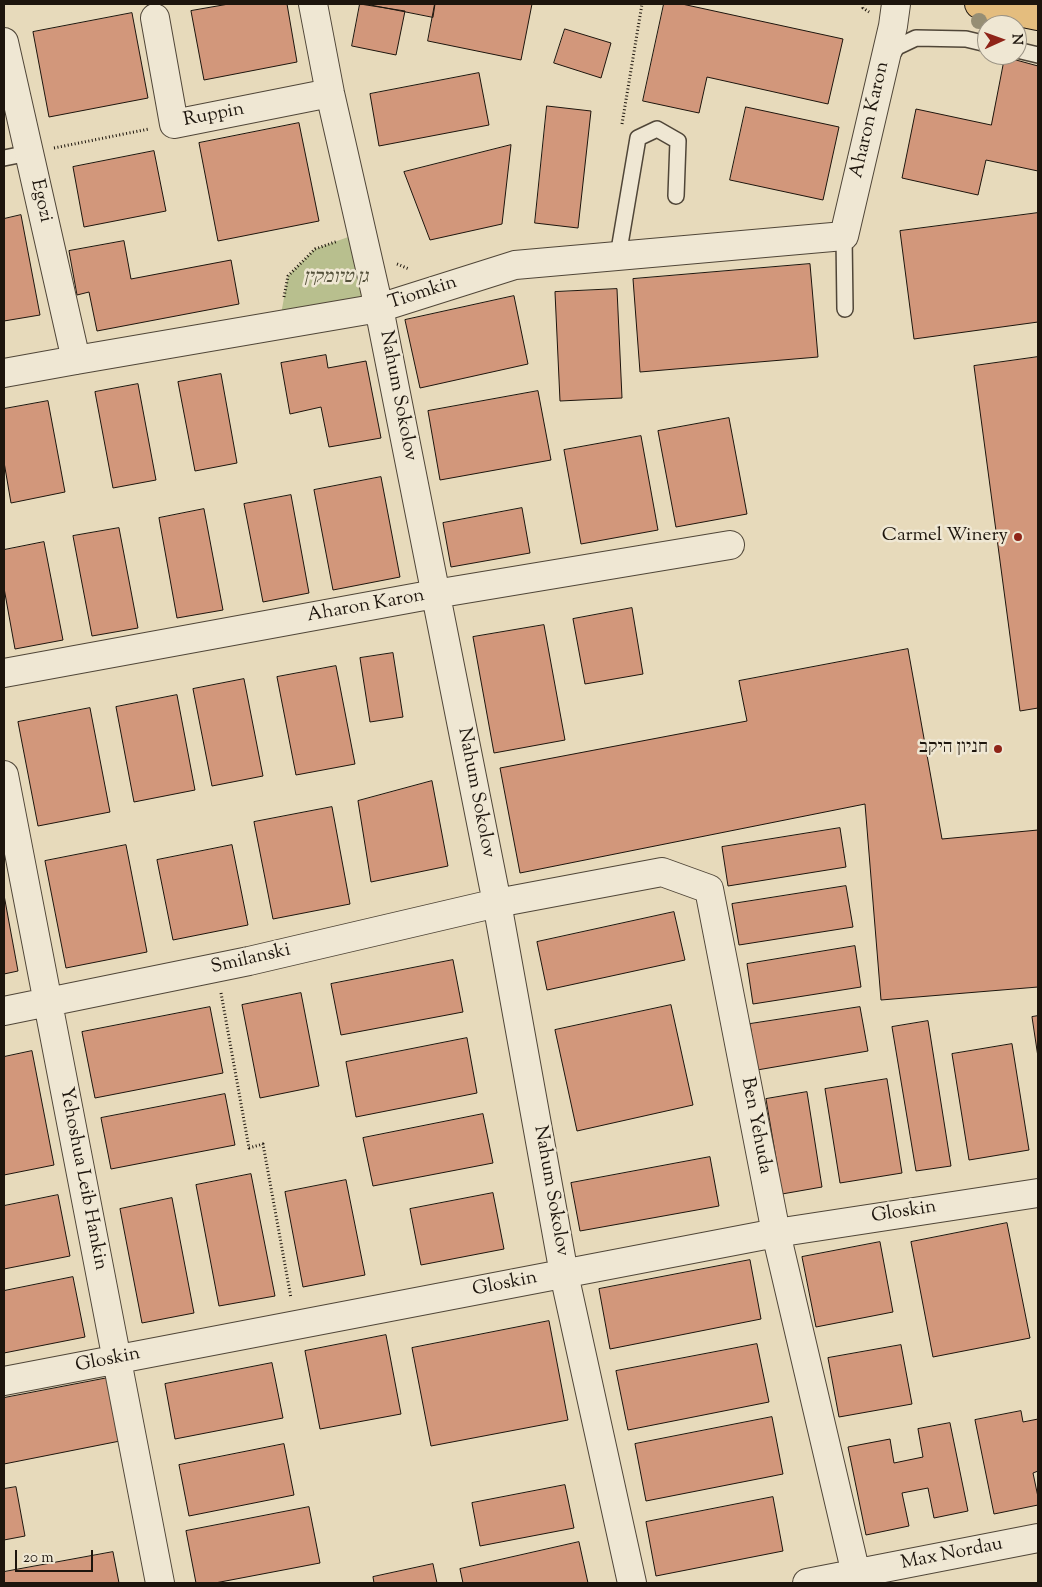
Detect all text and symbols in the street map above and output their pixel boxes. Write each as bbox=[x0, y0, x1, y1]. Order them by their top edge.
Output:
north arrow bbox=[977, 15, 1027, 65]
text: N bbox=[1006, 34, 1026, 45]
street label: Aharon Karon bbox=[847, 60, 895, 180]
street label: Ruppin bbox=[182, 99, 246, 133]
street label: Egozi bbox=[24, 177, 56, 225]
park label: גן טיומקין bbox=[304, 268, 368, 290]
street label: Tiomkin bbox=[386, 272, 460, 316]
street label: Nahum Sokolov bbox=[373, 329, 421, 463]
place label: Carmel Winery bbox=[882, 526, 1008, 548]
marker: Carmel Winery bbox=[1012, 531, 1024, 543]
street label: Aharon Karon bbox=[305, 585, 427, 629]
street label: Nahum Sokolov bbox=[451, 726, 499, 860]
place label: חניון היקב bbox=[919, 738, 988, 760]
marker: חניון היקב bbox=[992, 743, 1004, 755]
street label: Smilanski bbox=[209, 940, 293, 980]
street label: Ben Yehuda bbox=[734, 1076, 776, 1176]
street label: Yehoshua Leib Hankin bbox=[53, 1086, 111, 1272]
street label: Nahum Sokolov bbox=[527, 1124, 573, 1258]
street label: Gloskin bbox=[870, 1197, 938, 1229]
street label: Gloskin bbox=[471, 1268, 539, 1302]
street label: Gloskin bbox=[74, 1344, 142, 1378]
street label: Max Nordau bbox=[899, 1534, 1005, 1576]
scale bar bbox=[18, 1540, 95, 1572]
text: 20 m bbox=[23, 1548, 54, 1569]

